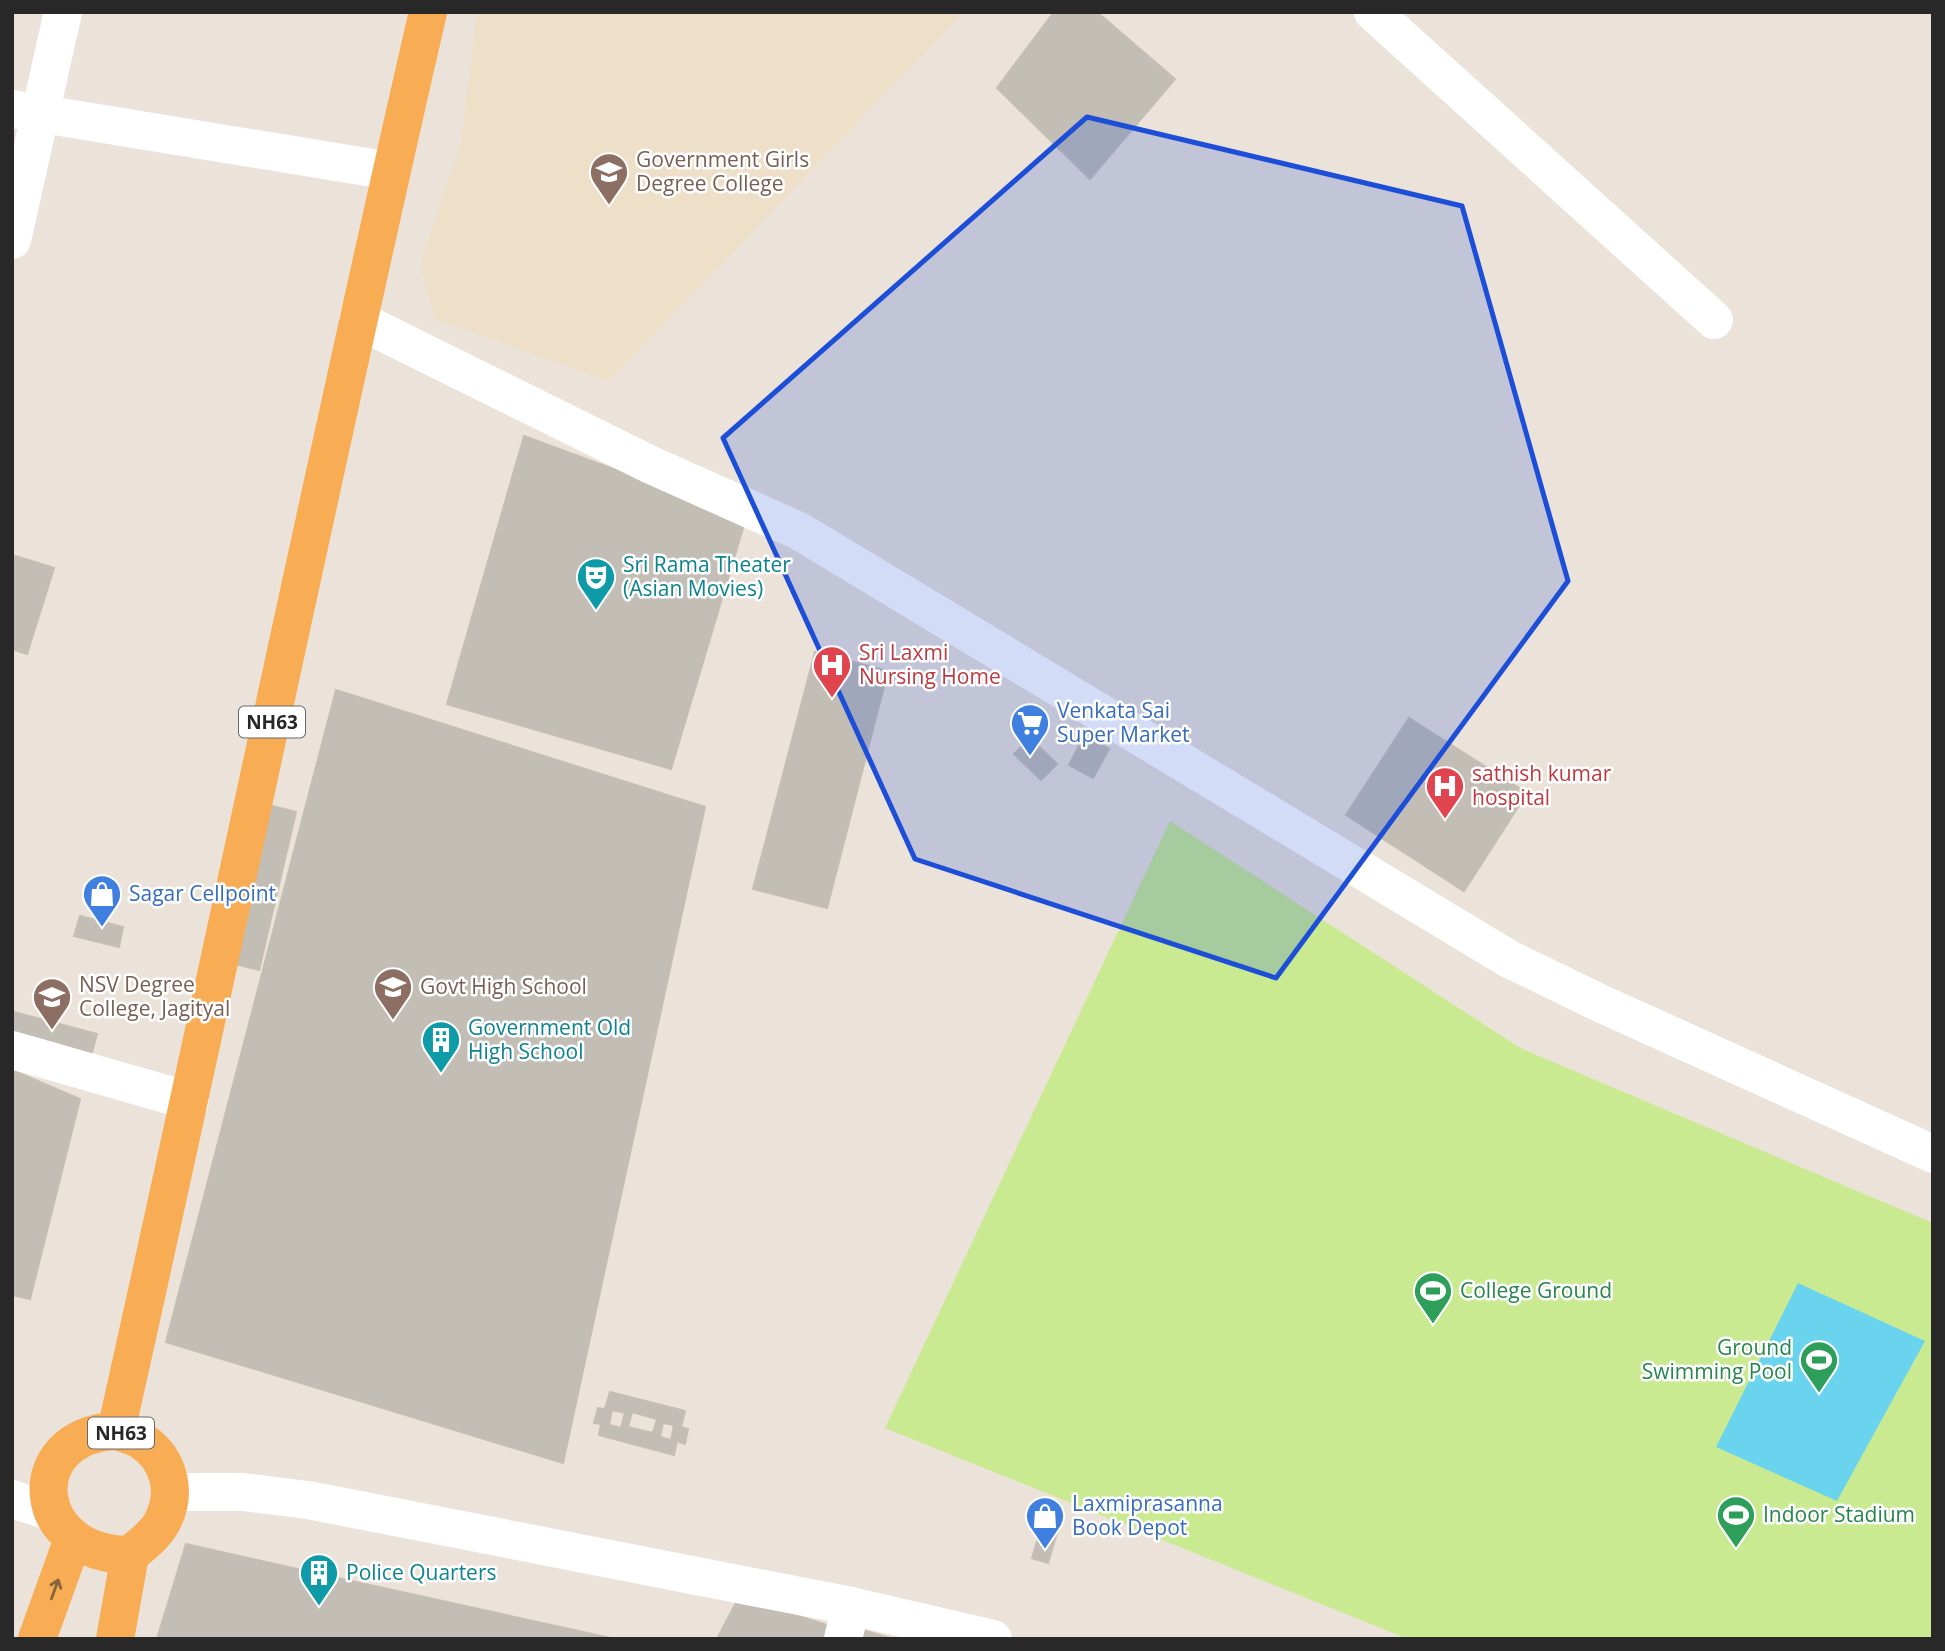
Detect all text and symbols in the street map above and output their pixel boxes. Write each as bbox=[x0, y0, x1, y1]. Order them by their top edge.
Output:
place label: Government Girls Degree College bbox=[636, 145, 809, 197]
school or university icon: Government Girls Degree College bbox=[588, 151, 630, 206]
place label: Sri Rama Theater (Asian Movies) bbox=[623, 550, 791, 602]
theatre icon: Sri Rama Theater (Asian Movies) bbox=[575, 556, 617, 611]
place label: Sri Laxmi Nursing Home bbox=[859, 638, 1001, 690]
hospital icon: Sri Laxmi Nursing Home bbox=[811, 644, 853, 699]
place label: Venkata Sai Super Market bbox=[1057, 696, 1190, 748]
supermarket icon: Venkata Sai Super Market bbox=[1009, 702, 1051, 757]
road number: NH63 bbox=[239, 706, 305, 737]
place label: sathish kumar hospital bbox=[1472, 759, 1612, 811]
hospital icon: sathish kumar hospital bbox=[1424, 765, 1466, 820]
shop icon: Sagar Cellpoint bbox=[81, 873, 123, 928]
place label: Sagar Cellpoint bbox=[129, 879, 276, 907]
school or university icon: Govt High School bbox=[372, 966, 414, 1021]
place label: NSV Degree College, Jagityal bbox=[79, 970, 230, 1022]
place label: Govt High School bbox=[420, 972, 587, 1000]
school or university icon: NSV Degree College, Jagityal bbox=[31, 976, 73, 1031]
place label: Government Old High School bbox=[468, 1013, 631, 1065]
building icon: Government Old High School bbox=[420, 1019, 462, 1074]
sports icon: College Ground bbox=[1412, 1270, 1454, 1325]
place label: College Ground bbox=[1460, 1276, 1612, 1304]
place label: Ground Swimming Pool bbox=[1642, 1333, 1792, 1385]
sports icon: Ground Swimming Pool bbox=[1798, 1339, 1840, 1394]
road number: NH63 bbox=[88, 1418, 154, 1448]
place label: Laxmiprasanna Book Depot bbox=[1072, 1489, 1223, 1541]
sports icon: Indoor Stadium bbox=[1715, 1494, 1757, 1549]
shop icon: Laxmiprasanna Book Depot bbox=[1024, 1495, 1066, 1550]
place label: Indoor Stadium bbox=[1763, 1500, 1915, 1528]
building icon: Police Quarters bbox=[298, 1552, 340, 1607]
place label: Police Quarters bbox=[346, 1558, 497, 1586]
one-way arrow bbox=[50, 1578, 62, 1600]

